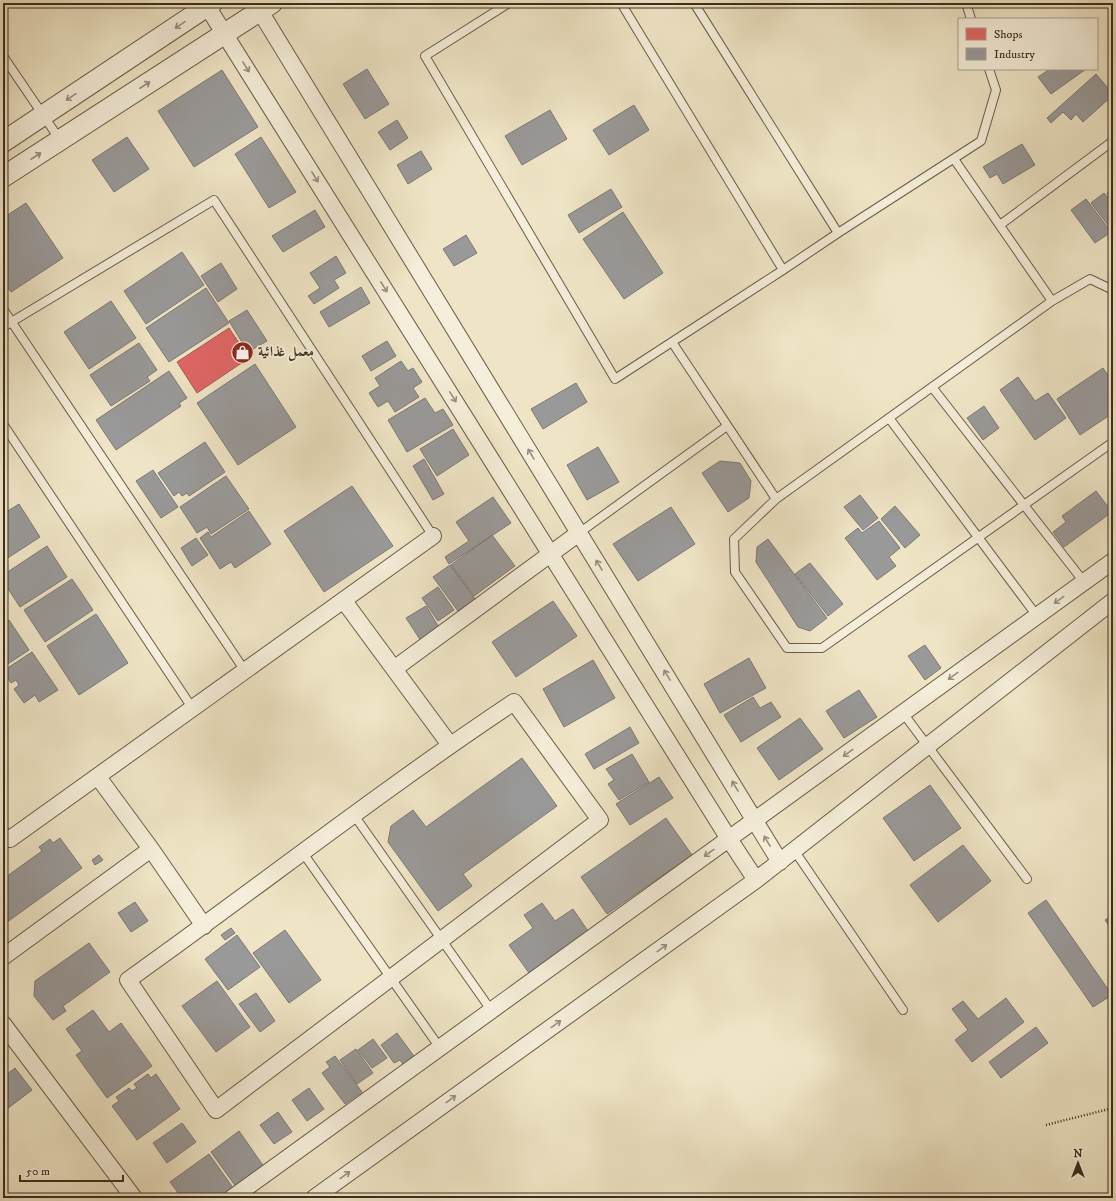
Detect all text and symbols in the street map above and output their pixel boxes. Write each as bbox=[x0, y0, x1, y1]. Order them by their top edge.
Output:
legend bbox=[958, 18, 1098, 70]
one-way arrow bbox=[174, 20, 185, 29]
text: Shops bbox=[994, 27, 1022, 42]
text: Industry bbox=[994, 47, 1035, 62]
one-way arrow bbox=[242, 61, 250, 72]
one-way arrow bbox=[139, 81, 151, 89]
one-way arrow bbox=[66, 92, 77, 101]
one-way arrow bbox=[30, 152, 41, 160]
one-way arrow bbox=[311, 171, 319, 182]
one-way arrow bbox=[380, 281, 388, 292]
shop icon: معمل غذائية bbox=[229, 339, 255, 365]
place label: معمل غذائية bbox=[258, 343, 314, 361]
one-way arrow bbox=[449, 391, 457, 402]
one-way arrow bbox=[527, 449, 535, 460]
one-way arrow bbox=[595, 560, 603, 571]
one-way arrow bbox=[1053, 596, 1064, 604]
one-way arrow bbox=[662, 670, 671, 681]
one-way arrow bbox=[948, 672, 959, 681]
one-way arrow bbox=[843, 748, 854, 757]
one-way arrow bbox=[730, 780, 738, 792]
one-way arrow bbox=[763, 835, 771, 847]
one-way arrow bbox=[703, 849, 714, 857]
one-way arrow bbox=[656, 944, 667, 952]
one-way arrow bbox=[551, 1019, 562, 1028]
one-way arrow bbox=[445, 1095, 456, 1103]
north arrow bbox=[1058, 1143, 1098, 1183]
text: N bbox=[1073, 1147, 1083, 1161]
scale bar bbox=[20, 1157, 123, 1183]
text: 50 m bbox=[26, 1164, 50, 1179]
one-way arrow bbox=[340, 1171, 351, 1179]

